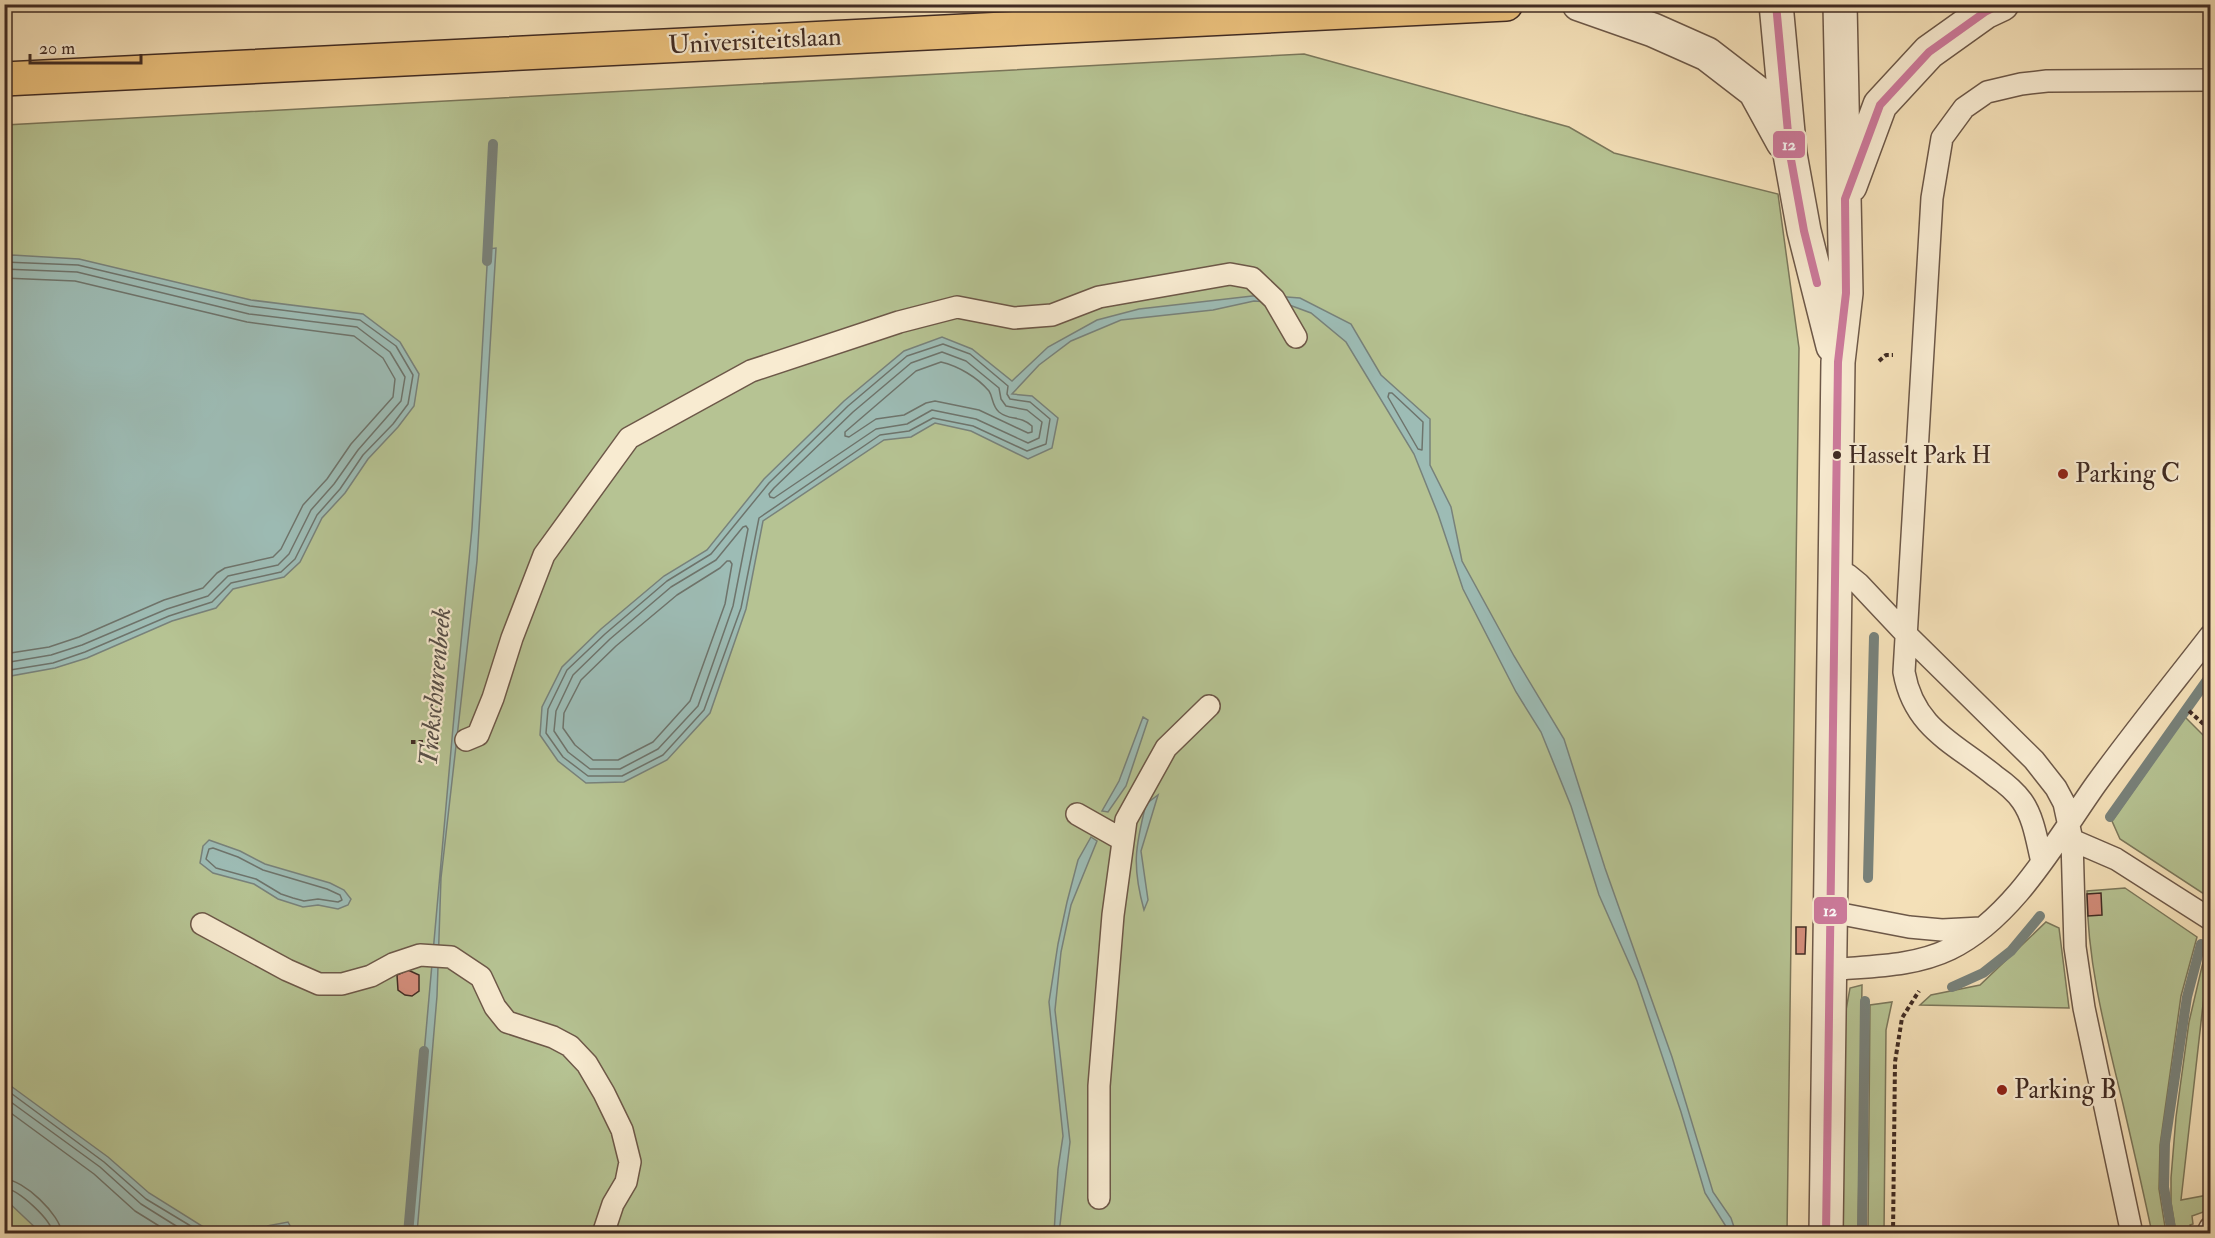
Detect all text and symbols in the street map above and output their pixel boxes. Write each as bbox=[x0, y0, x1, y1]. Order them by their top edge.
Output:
street label: Universiteitslaan bbox=[668, 20, 842, 62]
scale bar bbox=[30, 27, 141, 65]
text: 20 m bbox=[39, 37, 75, 60]
line badge: 12 bbox=[1772, 130, 1806, 159]
text: 12 bbox=[1782, 135, 1796, 155]
place label: Hasselt Park H bbox=[1848, 440, 1991, 471]
marker: Hasselt Park H bbox=[1831, 449, 1843, 461]
place label: Parking C bbox=[2075, 458, 2180, 490]
marker: Parking C bbox=[2056, 467, 2070, 481]
water label: Trekschurenbeek bbox=[412, 606, 458, 768]
line badge: 12 bbox=[1813, 896, 1848, 925]
text: 12 bbox=[1823, 901, 1837, 921]
place label: Parking B bbox=[2014, 1074, 2117, 1106]
marker: Parking B bbox=[1995, 1083, 2009, 1097]

